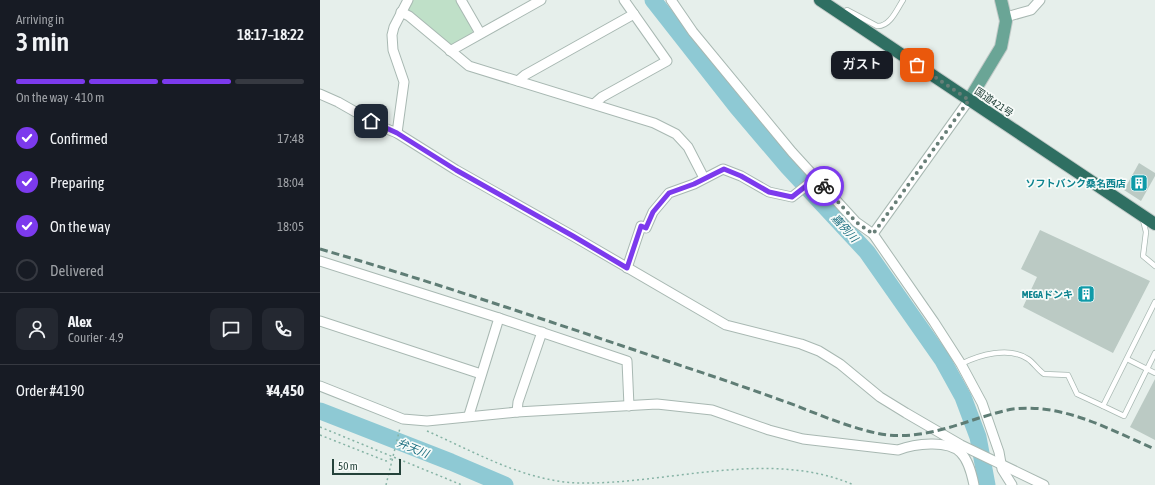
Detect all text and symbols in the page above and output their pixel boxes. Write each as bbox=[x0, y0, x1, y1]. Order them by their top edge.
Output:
text: Arriving in bbox=[16, 12, 64, 27]
text: 18:17–18:22 bbox=[237, 26, 304, 43]
text: 3 min bbox=[16, 27, 69, 57]
pin bbox=[900, 48, 934, 82]
callout: ガスト bbox=[831, 51, 893, 79]
icon: bag bbox=[906, 54, 928, 76]
text: ガスト bbox=[842, 57, 882, 72]
street label: 国道421号 bbox=[973, 85, 1015, 119]
text: On the way · 410 m bbox=[16, 90, 104, 105]
pin bbox=[354, 104, 388, 138]
icon: home bbox=[360, 110, 382, 132]
icon: check bbox=[16, 127, 38, 149]
text: Confirmed bbox=[50, 130, 108, 147]
text: 17:48 bbox=[277, 131, 304, 146]
courier bbox=[804, 166, 844, 206]
icon: check bbox=[16, 171, 38, 193]
building icon: ソフトバンク桑名西店 bbox=[1129, 173, 1149, 193]
text: Preparing bbox=[50, 174, 104, 191]
text: 18:04 bbox=[277, 175, 304, 190]
icon: bike bbox=[813, 175, 835, 197]
place label: ソフトバンク桑名西店 bbox=[1026, 178, 1126, 189]
water label: 嘉例川 bbox=[830, 212, 861, 245]
icon: check bbox=[16, 215, 38, 237]
text: On the way bbox=[50, 218, 111, 235]
text: 18:05 bbox=[277, 219, 304, 234]
text: Delivered bbox=[50, 262, 104, 279]
building icon: MEGAドンキ bbox=[1076, 284, 1096, 304]
place label: MEGAドンキ bbox=[1022, 289, 1073, 300]
button: person bbox=[16, 308, 58, 350]
button: chat bbox=[210, 308, 252, 350]
button: phone bbox=[262, 308, 304, 350]
text: Alex bbox=[68, 313, 92, 330]
text: Courier · 4.9 bbox=[68, 330, 124, 345]
text: Order #4190 bbox=[16, 382, 84, 399]
text: ¥4,450 bbox=[266, 382, 304, 399]
water label: 弁天川 bbox=[395, 436, 431, 460]
scale bar bbox=[332, 457, 401, 476]
text: 50 m bbox=[338, 460, 358, 472]

